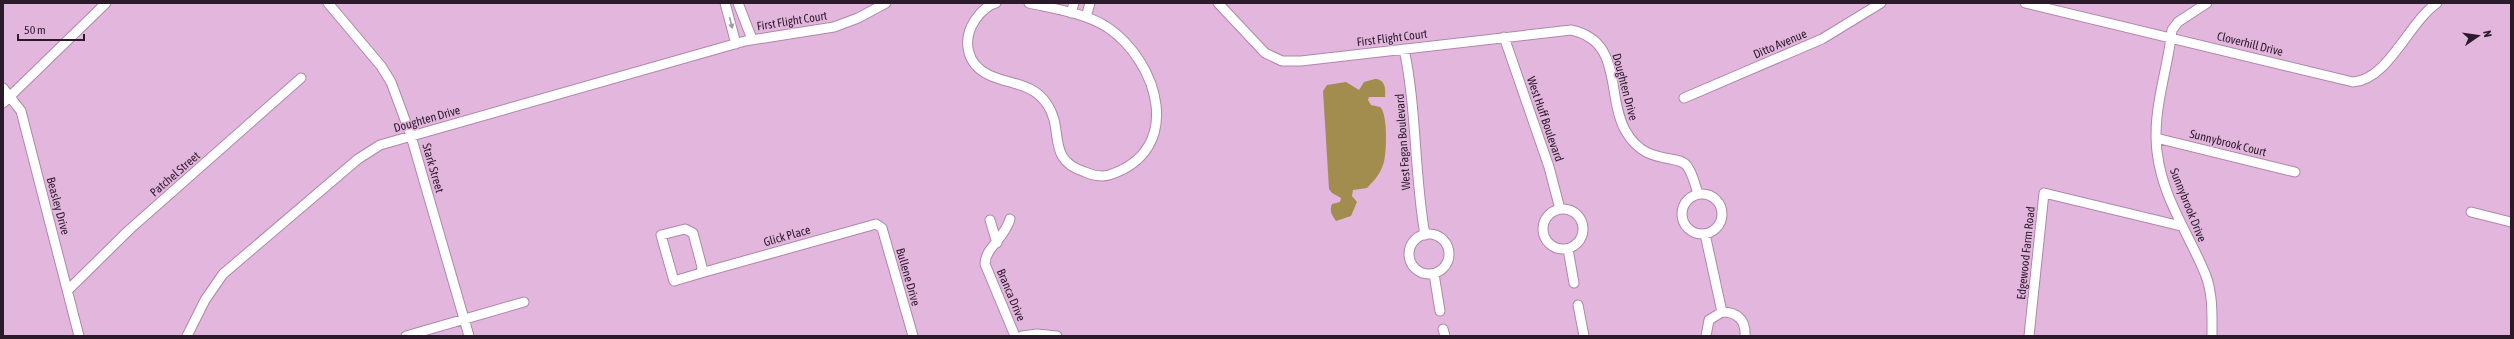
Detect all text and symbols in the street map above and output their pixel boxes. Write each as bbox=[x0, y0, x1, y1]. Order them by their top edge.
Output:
street label: First Flight Court bbox=[756, 8, 829, 33]
scale bar bbox=[18, 16, 84, 42]
north arrow bbox=[2458, 16, 2498, 56]
one-way arrow bbox=[728, 17, 734, 30]
text: 50 m bbox=[24, 23, 46, 37]
street label: Ditto Avenue bbox=[1751, 26, 1809, 62]
street label: First Flight Court bbox=[1356, 27, 1429, 49]
street label: Cloverhill Drive bbox=[2215, 29, 2285, 59]
text: N bbox=[2481, 29, 2494, 38]
street label: Doughten Drive bbox=[1609, 52, 1641, 122]
street label: West Huff Boulevard bbox=[1524, 75, 1566, 163]
street label: West Fagan Boulevard bbox=[1393, 93, 1413, 191]
street label: Doughten Drive bbox=[392, 103, 462, 135]
street label: Sunnybrook Court bbox=[2188, 127, 2268, 159]
street label: Stark Street bbox=[419, 142, 447, 195]
street label: Patchel Street bbox=[147, 148, 203, 199]
street label: Sunnybrook Drive bbox=[2167, 166, 2209, 244]
street label: Beasley Drive bbox=[44, 176, 72, 236]
street label: Edgewood Farm Road bbox=[2014, 206, 2038, 300]
street label: Glick Place bbox=[762, 223, 812, 249]
street label: Bullene Drive bbox=[893, 247, 923, 307]
street label: Branca Drive bbox=[994, 267, 1028, 323]

